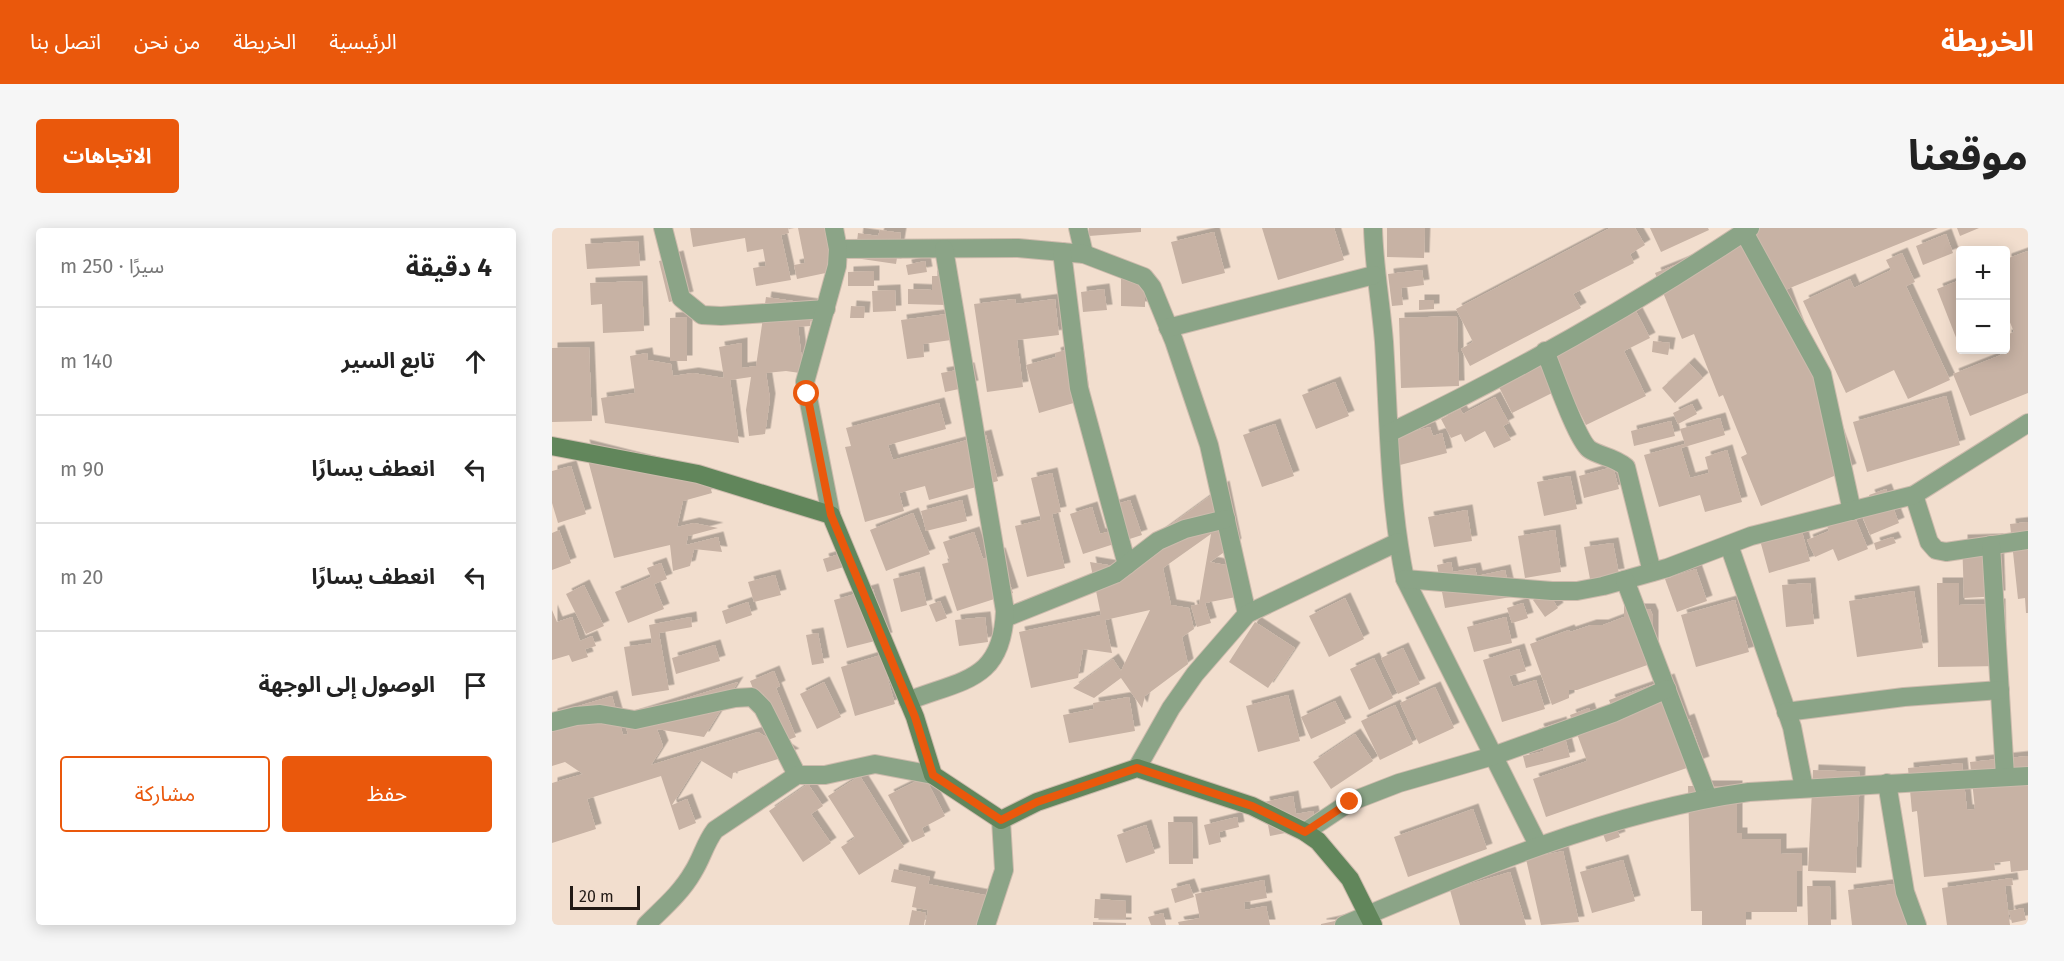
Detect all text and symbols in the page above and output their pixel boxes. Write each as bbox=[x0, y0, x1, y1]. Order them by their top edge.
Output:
text: الخريطة bbox=[1941, 25, 2034, 58]
text: اتصل بنا bbox=[30, 29, 101, 55]
text: من نحن bbox=[134, 29, 200, 55]
text: الخريطة bbox=[233, 29, 296, 55]
text: الرئيسية bbox=[329, 29, 397, 55]
button: الاتجاهات bbox=[36, 119, 179, 193]
text: موقعنا bbox=[1908, 131, 2028, 181]
map controls bbox=[1956, 246, 2010, 354]
button: + bbox=[1956, 246, 2010, 300]
text: 4 دقيقة bbox=[406, 252, 492, 283]
text: سيرًا · 250 m bbox=[60, 254, 164, 278]
button: − bbox=[1956, 300, 2010, 354]
icon: ahead bbox=[459, 345, 492, 378]
text: تابع السير bbox=[342, 347, 435, 374]
text: 140 m bbox=[60, 349, 113, 373]
route start bbox=[793, 380, 819, 406]
icon: left bbox=[459, 453, 492, 486]
text: انعطف يسارًا bbox=[312, 455, 435, 482]
text: 90 m bbox=[60, 457, 104, 481]
icon: left bbox=[459, 561, 492, 594]
text: انعطف يسارًا bbox=[312, 563, 435, 590]
text: 20 m bbox=[60, 565, 104, 589]
icon: arrive bbox=[459, 669, 492, 702]
text: الوصول إلى الوجهة bbox=[258, 671, 435, 698]
button: مشاركة bbox=[60, 756, 270, 832]
button: حفظ bbox=[282, 756, 492, 832]
route end bbox=[1336, 788, 1362, 814]
scale bar bbox=[570, 883, 640, 910]
text: 20 m bbox=[579, 887, 614, 906]

